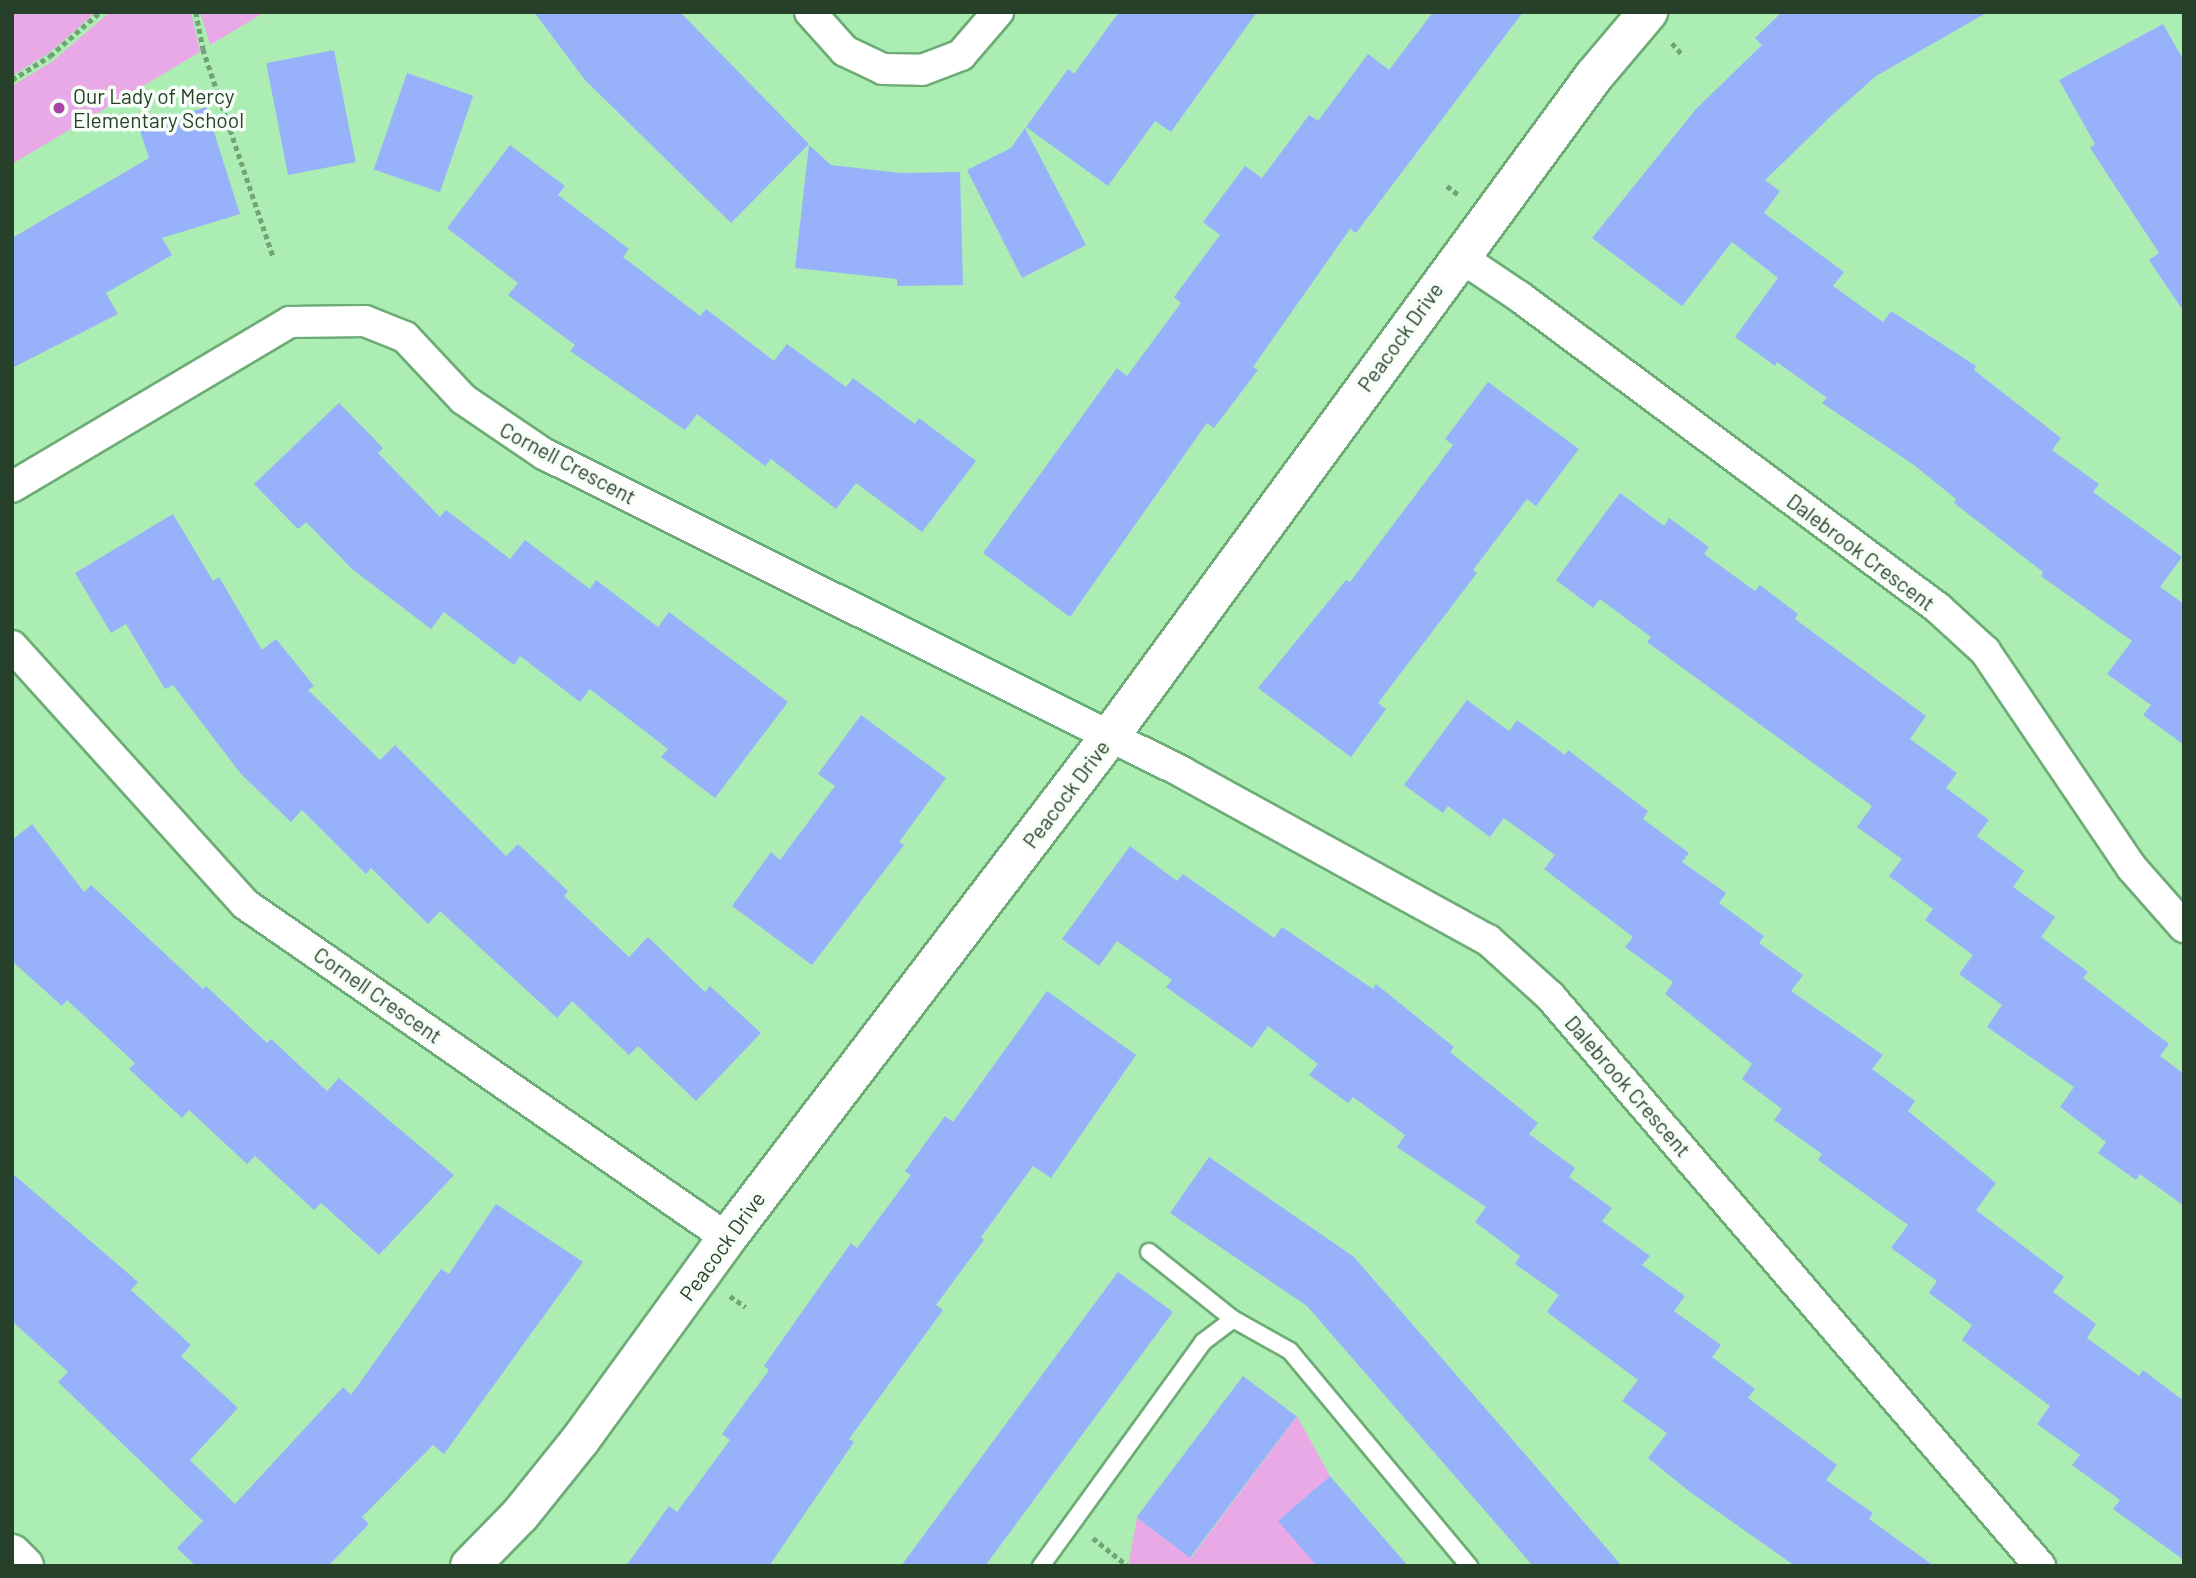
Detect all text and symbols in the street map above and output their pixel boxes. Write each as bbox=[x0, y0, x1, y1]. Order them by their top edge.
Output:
place label: Our Lady of Mercy Elementary School bbox=[73, 83, 244, 133]
marker: Our Lady of Mercy Elementary School bbox=[51, 100, 67, 116]
street label: Peacock Drive bbox=[1352, 278, 1448, 396]
street label: Cornell Crescent bbox=[496, 417, 640, 509]
street label: Dalebrook Crescent bbox=[1782, 488, 1940, 616]
street label: Peacock Drive bbox=[1017, 735, 1115, 853]
street label: Cornell Crescent bbox=[309, 942, 447, 1048]
street label: Dalebrook Crescent bbox=[1560, 1010, 1696, 1162]
street label: Peacock Drive bbox=[674, 1187, 770, 1305]

